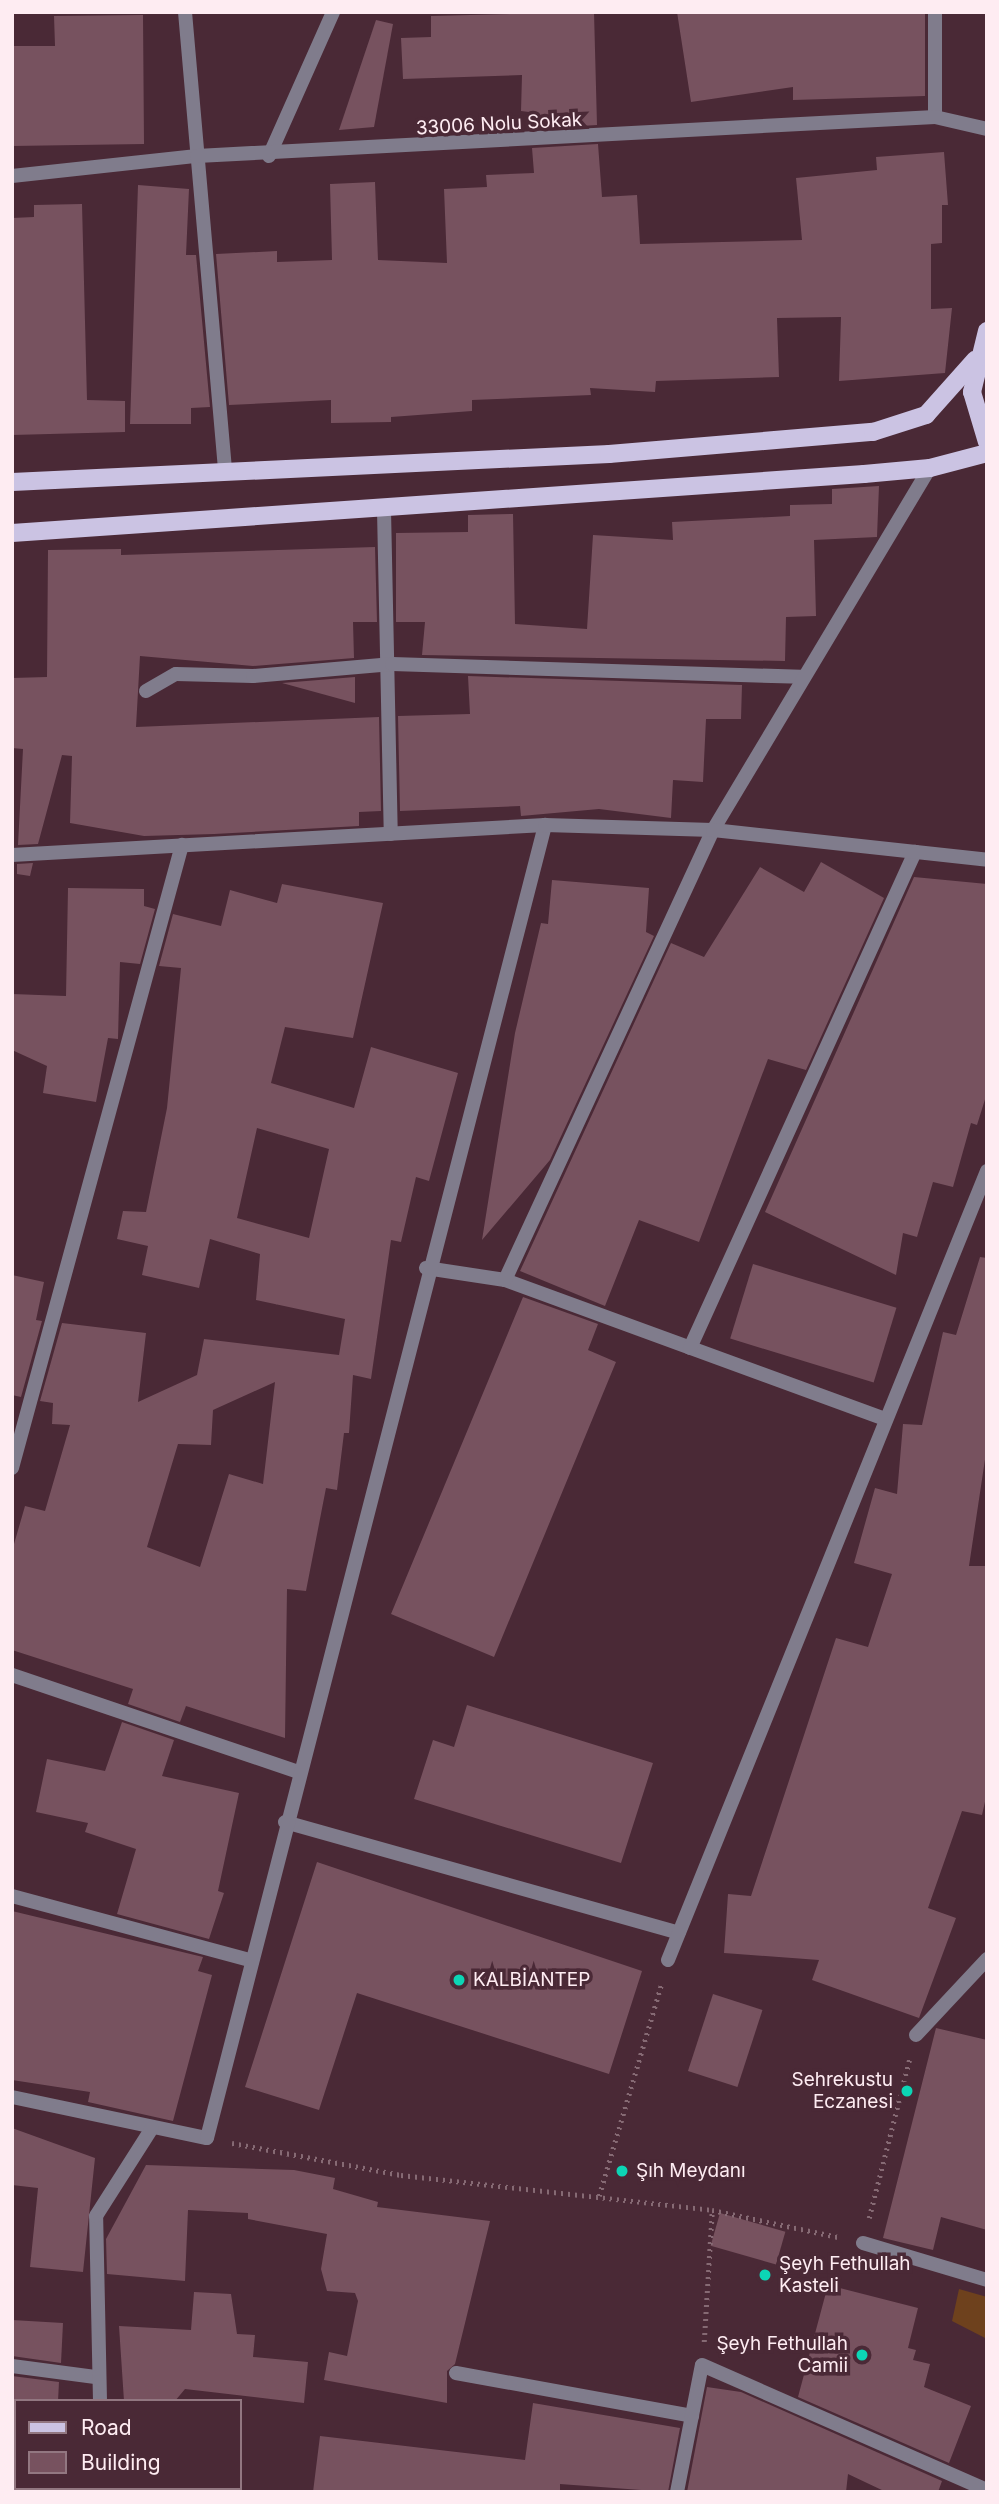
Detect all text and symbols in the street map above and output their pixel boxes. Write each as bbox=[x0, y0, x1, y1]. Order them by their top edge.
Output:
street label: 33006 Nolu Sokak bbox=[415, 108, 583, 140]
place label: KALBİANTEP bbox=[473, 1969, 590, 1991]
marker: KALBİANTEP bbox=[451, 1972, 467, 1988]
place label: Sehrekustu Eczanesi bbox=[791, 2069, 893, 2113]
marker: Sehrekustu Eczanesi bbox=[899, 2083, 915, 2099]
place label: Şıh Meydanı bbox=[636, 2160, 746, 2182]
marker: Şıh Meydanı bbox=[614, 2163, 630, 2179]
place label: Şeyh Fethullah Kasteli bbox=[779, 2253, 911, 2297]
marker: Şeyh Fethullah Kasteli bbox=[757, 2267, 773, 2283]
place label: Şeyh Fethullah Camii bbox=[716, 2333, 848, 2377]
marker: Şeyh Fethullah Camii bbox=[854, 2347, 870, 2363]
legend bbox=[14, 2399, 242, 2490]
text: Road bbox=[81, 2415, 132, 2440]
text: Building bbox=[81, 2450, 161, 2475]

